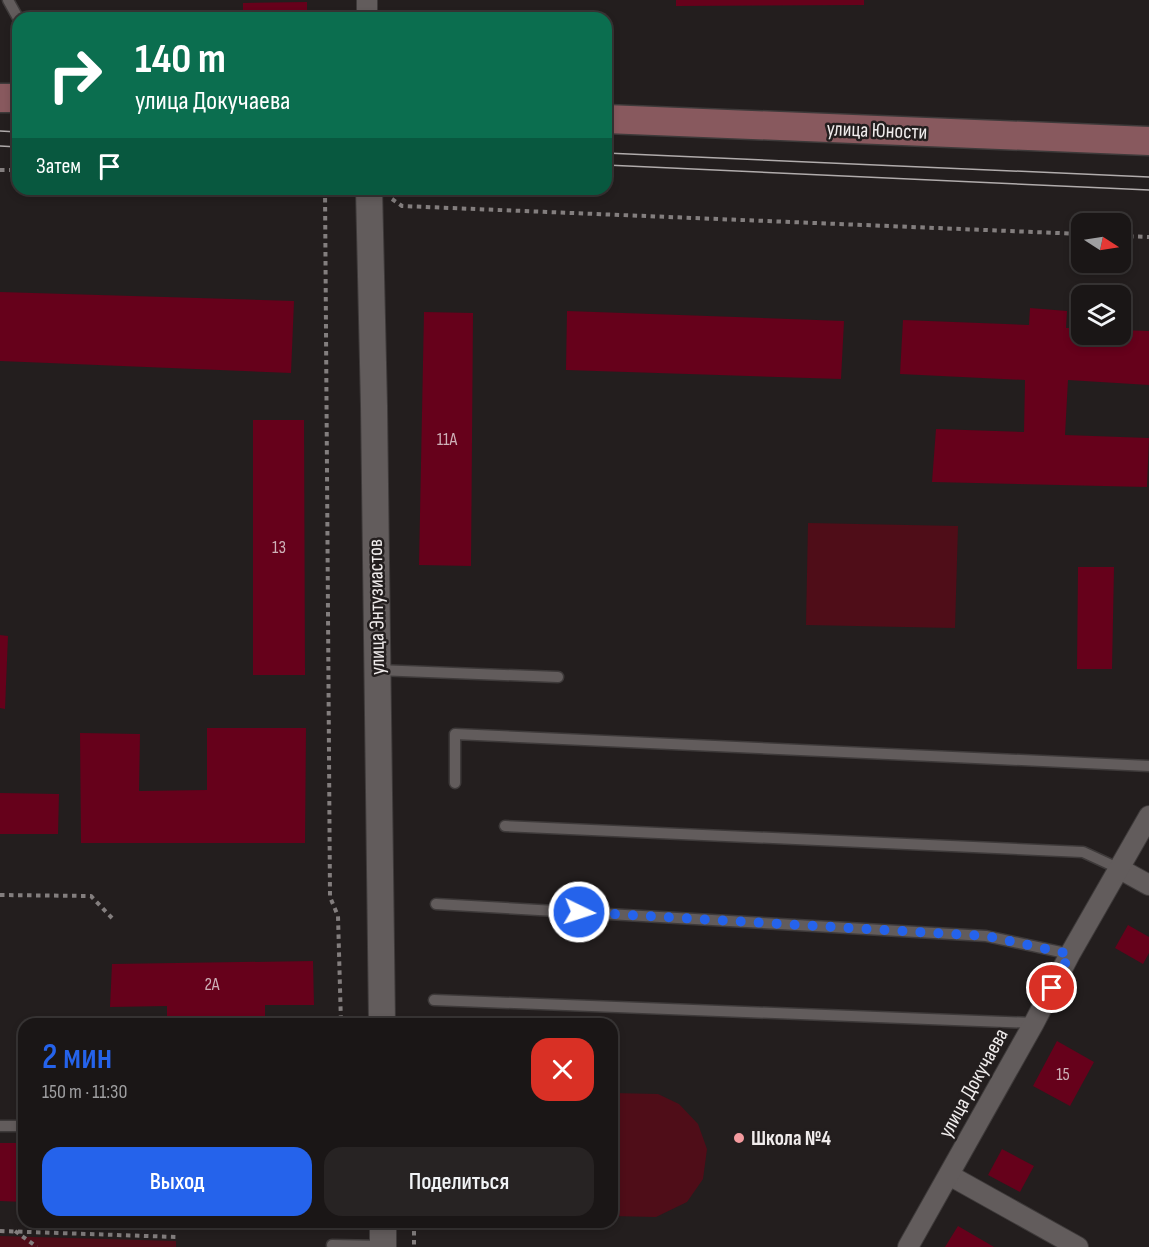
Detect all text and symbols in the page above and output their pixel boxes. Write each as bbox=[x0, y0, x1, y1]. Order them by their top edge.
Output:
text: 140 m bbox=[135, 34, 226, 85]
icon: right bbox=[36, 36, 114, 114]
text: улица Докучаева bbox=[135, 85, 290, 117]
street label: улица Юности bbox=[826, 116, 928, 145]
icon: arrive bbox=[93, 150, 126, 183]
text: Затем bbox=[36, 153, 81, 180]
north arrow bbox=[1071, 213, 1131, 273]
map controls bbox=[1071, 213, 1131, 345]
button: layers bbox=[1071, 285, 1131, 345]
house number: 11А bbox=[437, 429, 458, 450]
house number: 13 bbox=[272, 537, 286, 558]
street label: улица Энтузиастов bbox=[363, 539, 390, 675]
position arrow bbox=[547, 880, 611, 944]
pin bbox=[1026, 962, 1077, 1013]
icon: arrive bbox=[1035, 971, 1068, 1004]
house number: 2А bbox=[204, 974, 220, 995]
street label: улица Докучаева bbox=[933, 1024, 1014, 1142]
text: 2 мин bbox=[42, 1036, 112, 1079]
button: close bbox=[531, 1038, 594, 1101]
house number: 15 bbox=[1056, 1064, 1070, 1085]
text: 150 m · 11:30 bbox=[42, 1080, 127, 1104]
place label: Школа №4 bbox=[751, 1126, 831, 1151]
marker: Школа №4 bbox=[732, 1131, 746, 1145]
button: Выход bbox=[42, 1147, 312, 1216]
button: Поделиться bbox=[324, 1147, 594, 1216]

